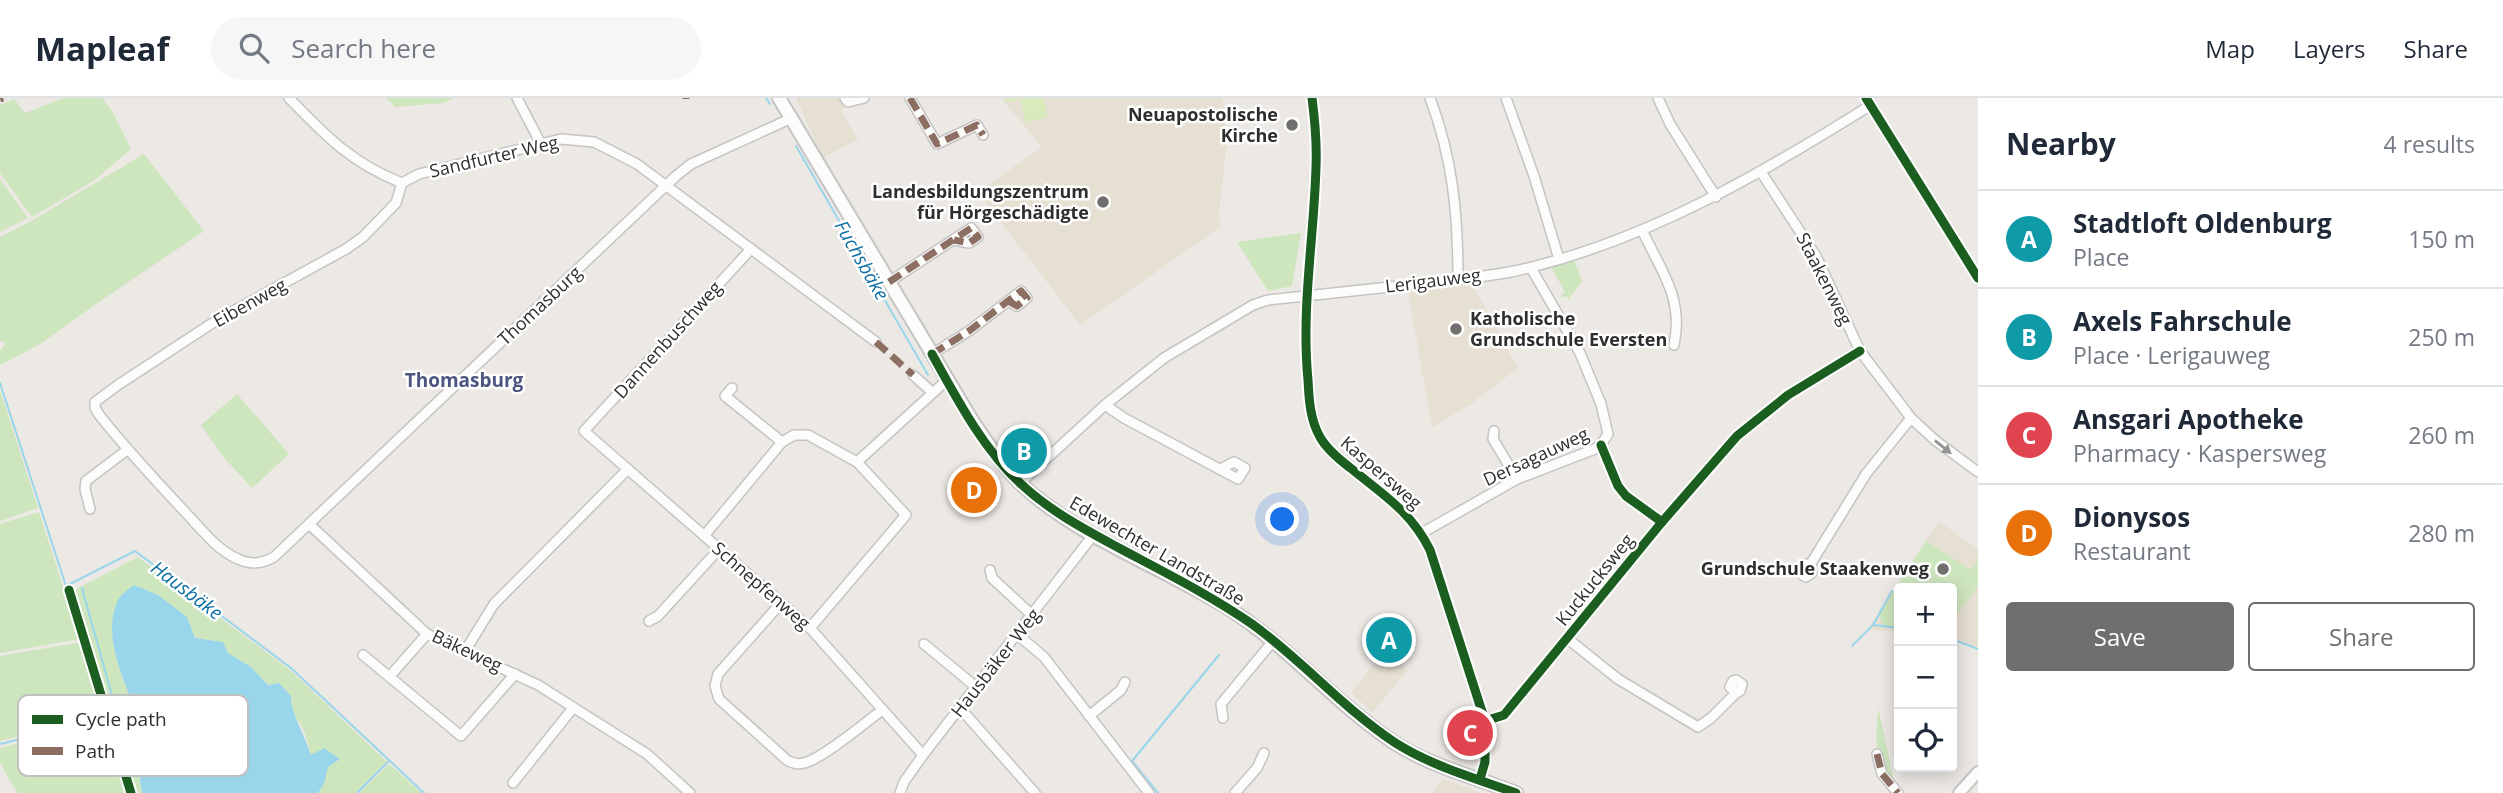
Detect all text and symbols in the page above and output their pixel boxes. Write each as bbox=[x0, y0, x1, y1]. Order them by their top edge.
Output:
search box bbox=[211, 17, 701, 80]
text: Mapleaf bbox=[35, 26, 169, 71]
icon: search bbox=[235, 29, 273, 67]
text: Search here bbox=[291, 30, 436, 66]
text: Map bbox=[2205, 32, 2255, 65]
text: Layers bbox=[2293, 32, 2366, 65]
text: Share bbox=[2404, 32, 2468, 65]
place label: Neuapostolische Kirche bbox=[1128, 102, 1278, 147]
marker: Neuapostolische Kirche bbox=[1284, 117, 1300, 133]
text: Nearby bbox=[2006, 123, 2116, 164]
text: 4 results bbox=[2384, 128, 2475, 160]
street label: Sandfurter Weg bbox=[427, 130, 561, 183]
place label: Landesbildungszentrum für Hörgeschädigte bbox=[872, 179, 1089, 224]
marker: Landesbildungszentrum für Hörgeschädigte bbox=[1095, 194, 1111, 210]
text: Stadtloft Oldenburg bbox=[2073, 205, 2332, 241]
water label: Fuchsbäke bbox=[829, 215, 895, 305]
text: A bbox=[2021, 223, 2037, 255]
text: 150 m bbox=[2408, 223, 2475, 255]
street label: Staakenweg bbox=[1791, 228, 1859, 329]
text: Place bbox=[2073, 241, 2129, 273]
street label: Thomasburg bbox=[492, 260, 587, 350]
street label: Lerigauweg bbox=[1384, 262, 1482, 298]
street label: Eibenweg bbox=[208, 272, 291, 332]
street label: Dannenbuschweg bbox=[608, 275, 727, 403]
text: Axels Fahrschule bbox=[2073, 303, 2292, 339]
place label: Katholische Grundschule Eversten bbox=[1470, 306, 1667, 351]
marker: Katholische Grundschule Eversten bbox=[1448, 321, 1464, 337]
text: B bbox=[2021, 321, 2037, 353]
text: 250 m bbox=[2408, 321, 2475, 353]
text: Place · Lerigauweg bbox=[2073, 339, 2270, 371]
district label: Thomasburg bbox=[405, 367, 524, 393]
text: Ansgari Apotheke bbox=[2073, 401, 2304, 437]
text: C bbox=[2022, 419, 2036, 451]
text: 260 m bbox=[2408, 419, 2475, 451]
street label: Dersagauweg bbox=[1479, 421, 1592, 491]
pin: B bbox=[1001, 425, 1047, 477]
street label: Kaspersweg bbox=[1336, 430, 1428, 514]
text: Pharmacy · Kaspersweg bbox=[2073, 437, 2326, 469]
one-way arrow bbox=[1935, 439, 1952, 454]
pin: D bbox=[951, 464, 997, 516]
street label: Edewechter Landstraße bbox=[1066, 490, 1249, 610]
text: Dionysos bbox=[2073, 499, 2190, 535]
your location bbox=[1265, 502, 1299, 536]
text: D bbox=[2020, 517, 2038, 549]
text: 280 m bbox=[2408, 517, 2475, 549]
street label: Kuckucksweg bbox=[1550, 528, 1639, 630]
text: Restaurant bbox=[2073, 535, 2191, 567]
street label: Schnepfenweg bbox=[707, 536, 816, 635]
water label: Hausbäke bbox=[146, 555, 228, 625]
place label: Grundschule Staakenweg bbox=[1701, 556, 1929, 580]
marker: Grundschule Staakenweg bbox=[1935, 561, 1951, 577]
map controls bbox=[1894, 583, 1957, 772]
button: + bbox=[1894, 583, 1957, 646]
button: Save bbox=[2006, 602, 2234, 671]
button: Share bbox=[2248, 602, 2475, 671]
street label: Hausbäker Weg bbox=[945, 603, 1045, 722]
pin: A bbox=[1366, 614, 1412, 666]
street label: Bäkeweg bbox=[428, 623, 507, 677]
button: − bbox=[1894, 646, 1957, 709]
legend bbox=[18, 695, 248, 776]
text: Cycle path bbox=[75, 706, 167, 732]
pin: C bbox=[1447, 707, 1493, 759]
button: locate bbox=[1894, 709, 1957, 772]
text: Path bbox=[75, 738, 115, 764]

